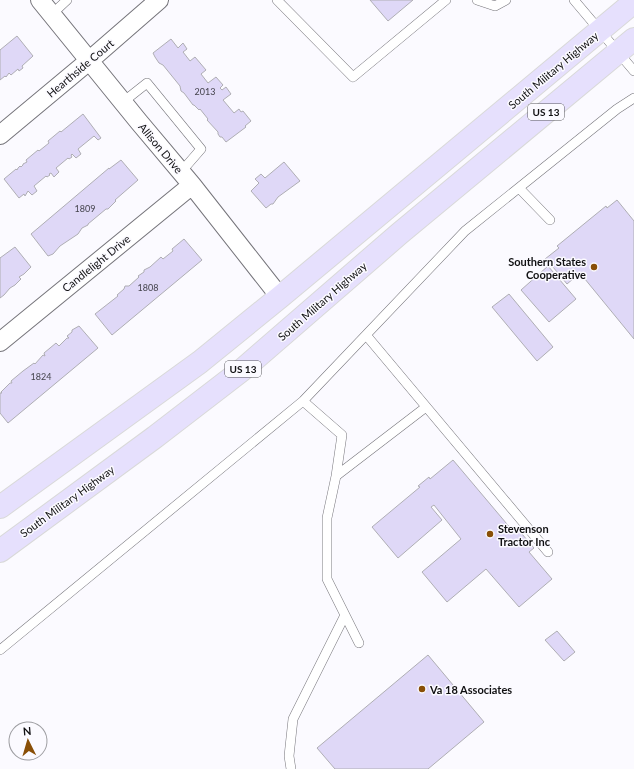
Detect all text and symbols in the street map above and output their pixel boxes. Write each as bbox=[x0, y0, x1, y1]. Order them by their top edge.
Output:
street label: South Military Highway bbox=[505, 28, 601, 111]
street label: Hearthside Court bbox=[44, 36, 116, 100]
house number: 2013 bbox=[195, 86, 215, 97]
road number: US 13 bbox=[528, 104, 564, 120]
street label: Allison Drive bbox=[136, 120, 186, 176]
house number: 1809 bbox=[75, 203, 95, 214]
street label: Candlelight Drive bbox=[59, 232, 133, 294]
place label: Southern States Cooperative bbox=[508, 255, 586, 281]
street label: South Military Highway bbox=[275, 259, 369, 343]
marker: Southern States Cooperative bbox=[589, 262, 599, 272]
house number: 1808 bbox=[138, 282, 158, 293]
road number: US 13 bbox=[225, 361, 261, 377]
house number: 1824 bbox=[31, 371, 51, 382]
street label: South Military Highway bbox=[17, 462, 117, 540]
place label: Stevenson Tractor Inc bbox=[498, 522, 551, 548]
marker: Stevenson Tractor Inc bbox=[485, 529, 495, 539]
place label: Va 18 Associates bbox=[429, 683, 512, 696]
marker: Va 18 Associates bbox=[417, 684, 427, 694]
north arrow bbox=[8, 721, 48, 761]
text: N bbox=[22, 724, 32, 737]

